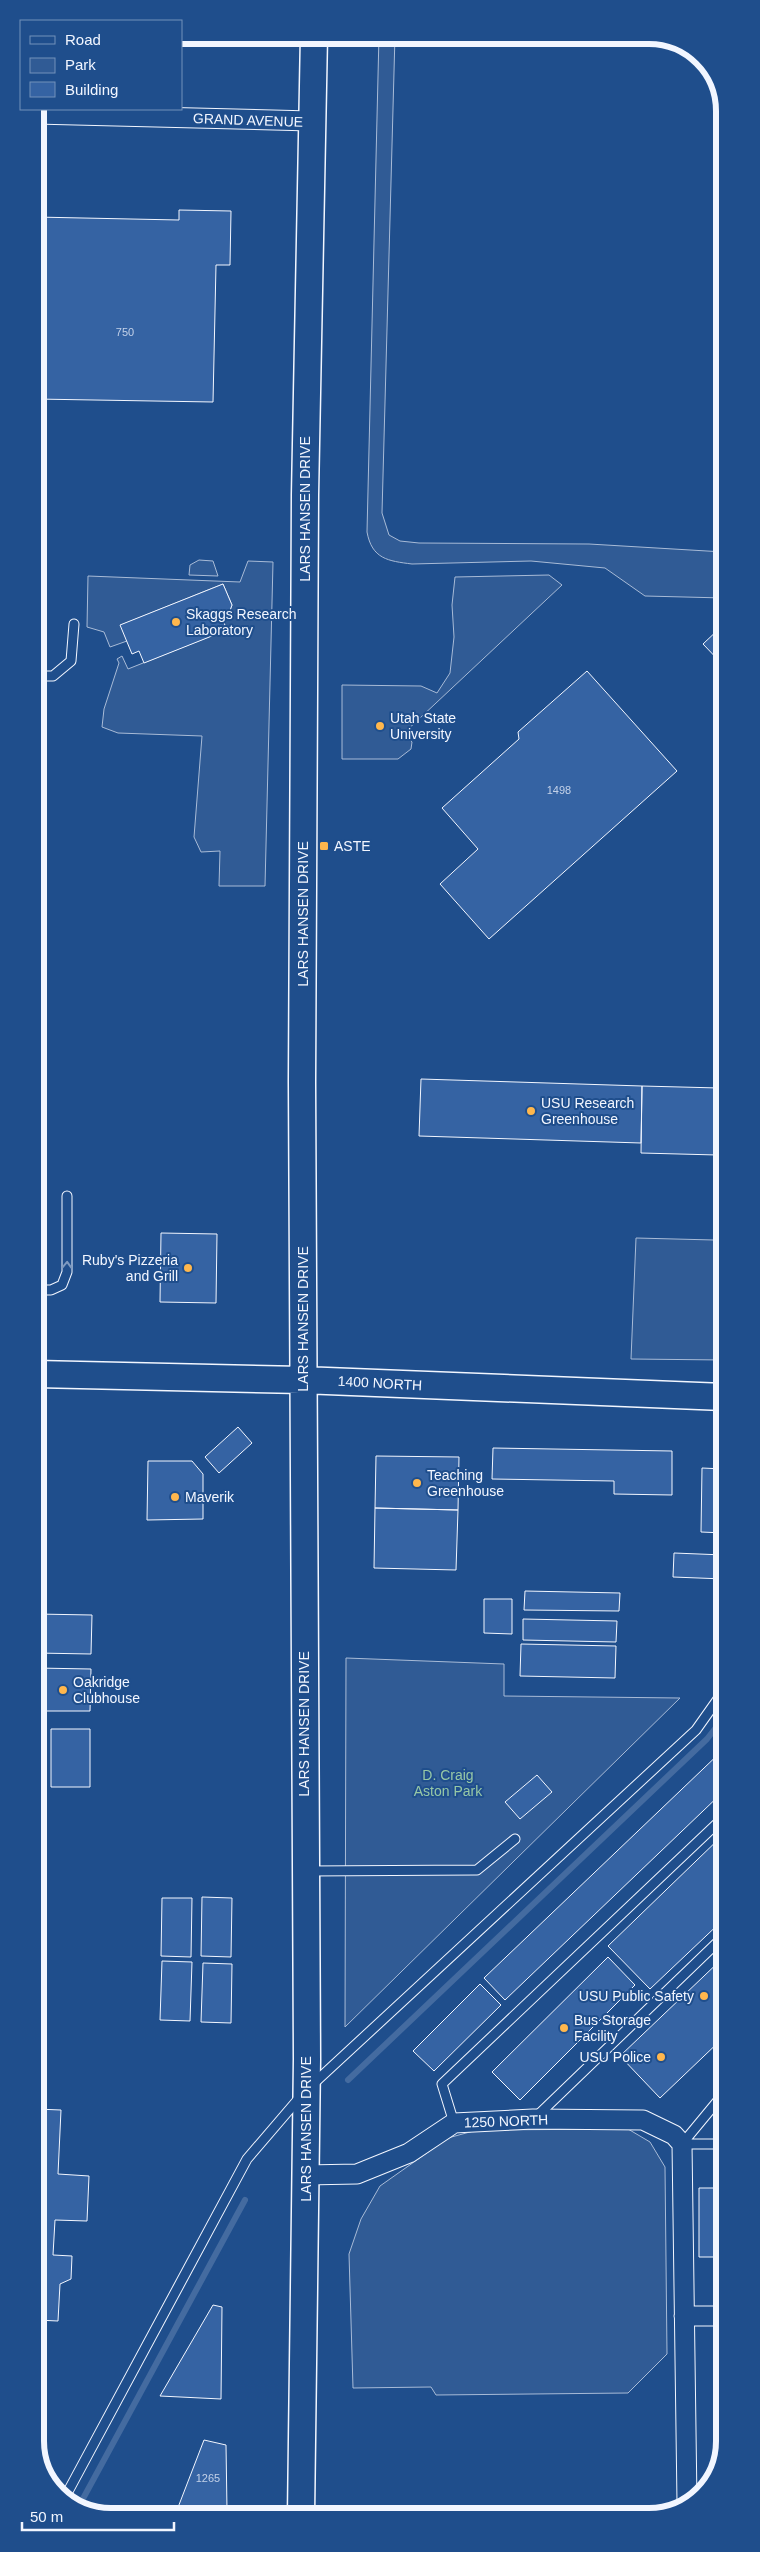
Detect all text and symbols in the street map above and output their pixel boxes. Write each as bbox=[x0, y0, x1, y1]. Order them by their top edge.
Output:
legend bbox=[20, 20, 182, 110]
text: Road bbox=[65, 31, 101, 48]
text: Park bbox=[65, 56, 96, 73]
text: Building bbox=[65, 81, 118, 98]
street label: GRAND AVENUE bbox=[193, 110, 303, 130]
house number: 750 bbox=[116, 326, 134, 338]
street label: LARS HANSEN DRIVE bbox=[297, 436, 313, 582]
place label: Skaggs Research Laboratory bbox=[186, 606, 297, 638]
marker: Skaggs Research Laboratory bbox=[170, 616, 182, 628]
place label: Utah State University bbox=[390, 710, 456, 742]
marker: Utah State University bbox=[374, 720, 386, 732]
house number: 1498 bbox=[547, 784, 571, 796]
place label: ASTE bbox=[334, 838, 371, 854]
marker: ASTE bbox=[318, 840, 330, 852]
street label: LARS HANSEN DRIVE bbox=[295, 841, 311, 987]
place label: USU Research Greenhouse bbox=[541, 1095, 634, 1127]
marker: USU Research Greenhouse bbox=[525, 1105, 537, 1117]
street label: LARS HANSEN DRIVE bbox=[295, 1246, 311, 1392]
place label: Ruby's Pizzeria and Grill bbox=[82, 1252, 178, 1284]
one-way arrow bbox=[61, 1260, 72, 1268]
marker: Ruby's Pizzeria and Grill bbox=[182, 1262, 194, 1274]
street label: 1400 NORTH bbox=[337, 1373, 423, 1393]
place label: Teaching Greenhouse bbox=[427, 1467, 504, 1499]
marker: Teaching Greenhouse bbox=[411, 1477, 423, 1489]
place label: Maverik bbox=[185, 1489, 235, 1505]
marker: Maverik bbox=[169, 1491, 181, 1503]
street label: LARS HANSEN DRIVE bbox=[296, 1651, 312, 1797]
place label: Oakridge Clubhouse bbox=[73, 1674, 140, 1706]
marker: Oakridge Clubhouse bbox=[57, 1684, 69, 1696]
park label: D. Craig Aston Park bbox=[414, 1767, 483, 1799]
place label: USU Public Safety bbox=[579, 1988, 694, 2004]
marker: USU Public Safety bbox=[698, 1990, 710, 2002]
place label: Bus Storage Facility bbox=[574, 2012, 651, 2044]
marker: Bus Storage Facility bbox=[558, 2022, 570, 2034]
place label: USU Police bbox=[579, 2049, 651, 2065]
marker: USU Police bbox=[655, 2051, 667, 2063]
street label: LARS HANSEN DRIVE bbox=[298, 2056, 314, 2202]
street label: 1250 NORTH bbox=[463, 2112, 549, 2130]
house number: 1265 bbox=[196, 2472, 220, 2484]
scale bar bbox=[22, 2500, 175, 2532]
text: 50 m bbox=[30, 2508, 63, 2525]

